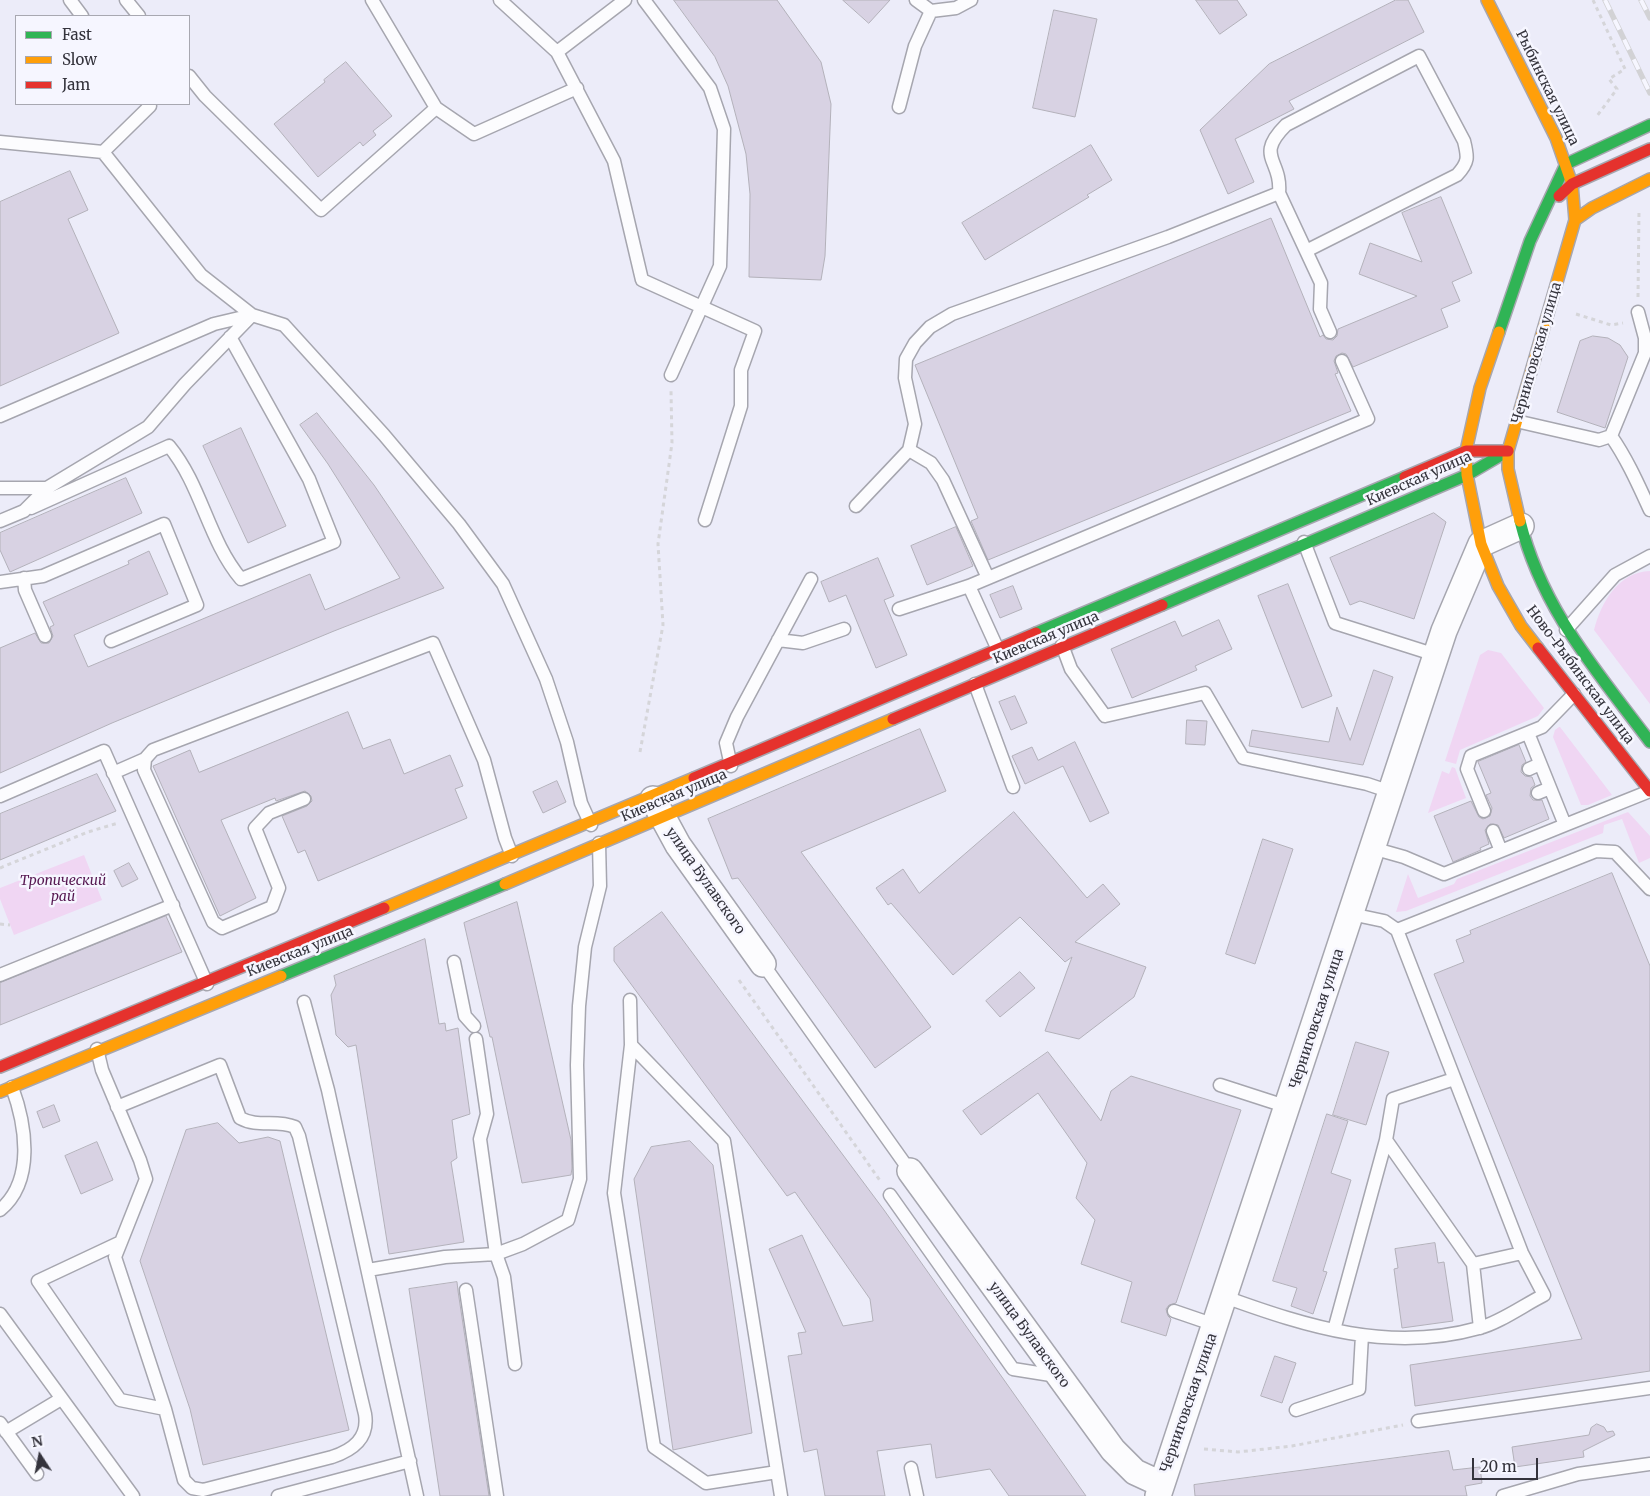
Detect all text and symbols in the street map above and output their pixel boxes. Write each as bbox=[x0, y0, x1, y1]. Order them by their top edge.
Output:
legend bbox=[15, 15, 190, 105]
text: Fast bbox=[62, 25, 92, 44]
street label: Рыбинская улица bbox=[1512, 28, 1582, 148]
text: Slow bbox=[62, 50, 97, 69]
text: Jam bbox=[62, 75, 90, 94]
street label: Черниговская улица bbox=[1509, 280, 1565, 426]
street label: Киевская улица bbox=[1364, 448, 1474, 510]
street label: Ново-Рыбинская улица bbox=[1523, 603, 1637, 747]
street label: Киевская улица bbox=[991, 608, 1101, 668]
street label: Киевская улица bbox=[619, 766, 729, 826]
street label: улица Булавского bbox=[662, 824, 748, 938]
park label: Тропический рай bbox=[20, 873, 106, 906]
street label: Киевская улица bbox=[244, 923, 356, 981]
street label: Черниговская улица bbox=[1286, 947, 1348, 1091]
street label: улица Булавского bbox=[985, 1279, 1073, 1391]
street label: Черниговская улица bbox=[1157, 1331, 1221, 1475]
north arrow bbox=[15, 1431, 65, 1481]
text: N bbox=[30, 1431, 44, 1451]
scale bar bbox=[1475, 1448, 1541, 1480]
text: 20 m bbox=[1480, 1457, 1517, 1476]

